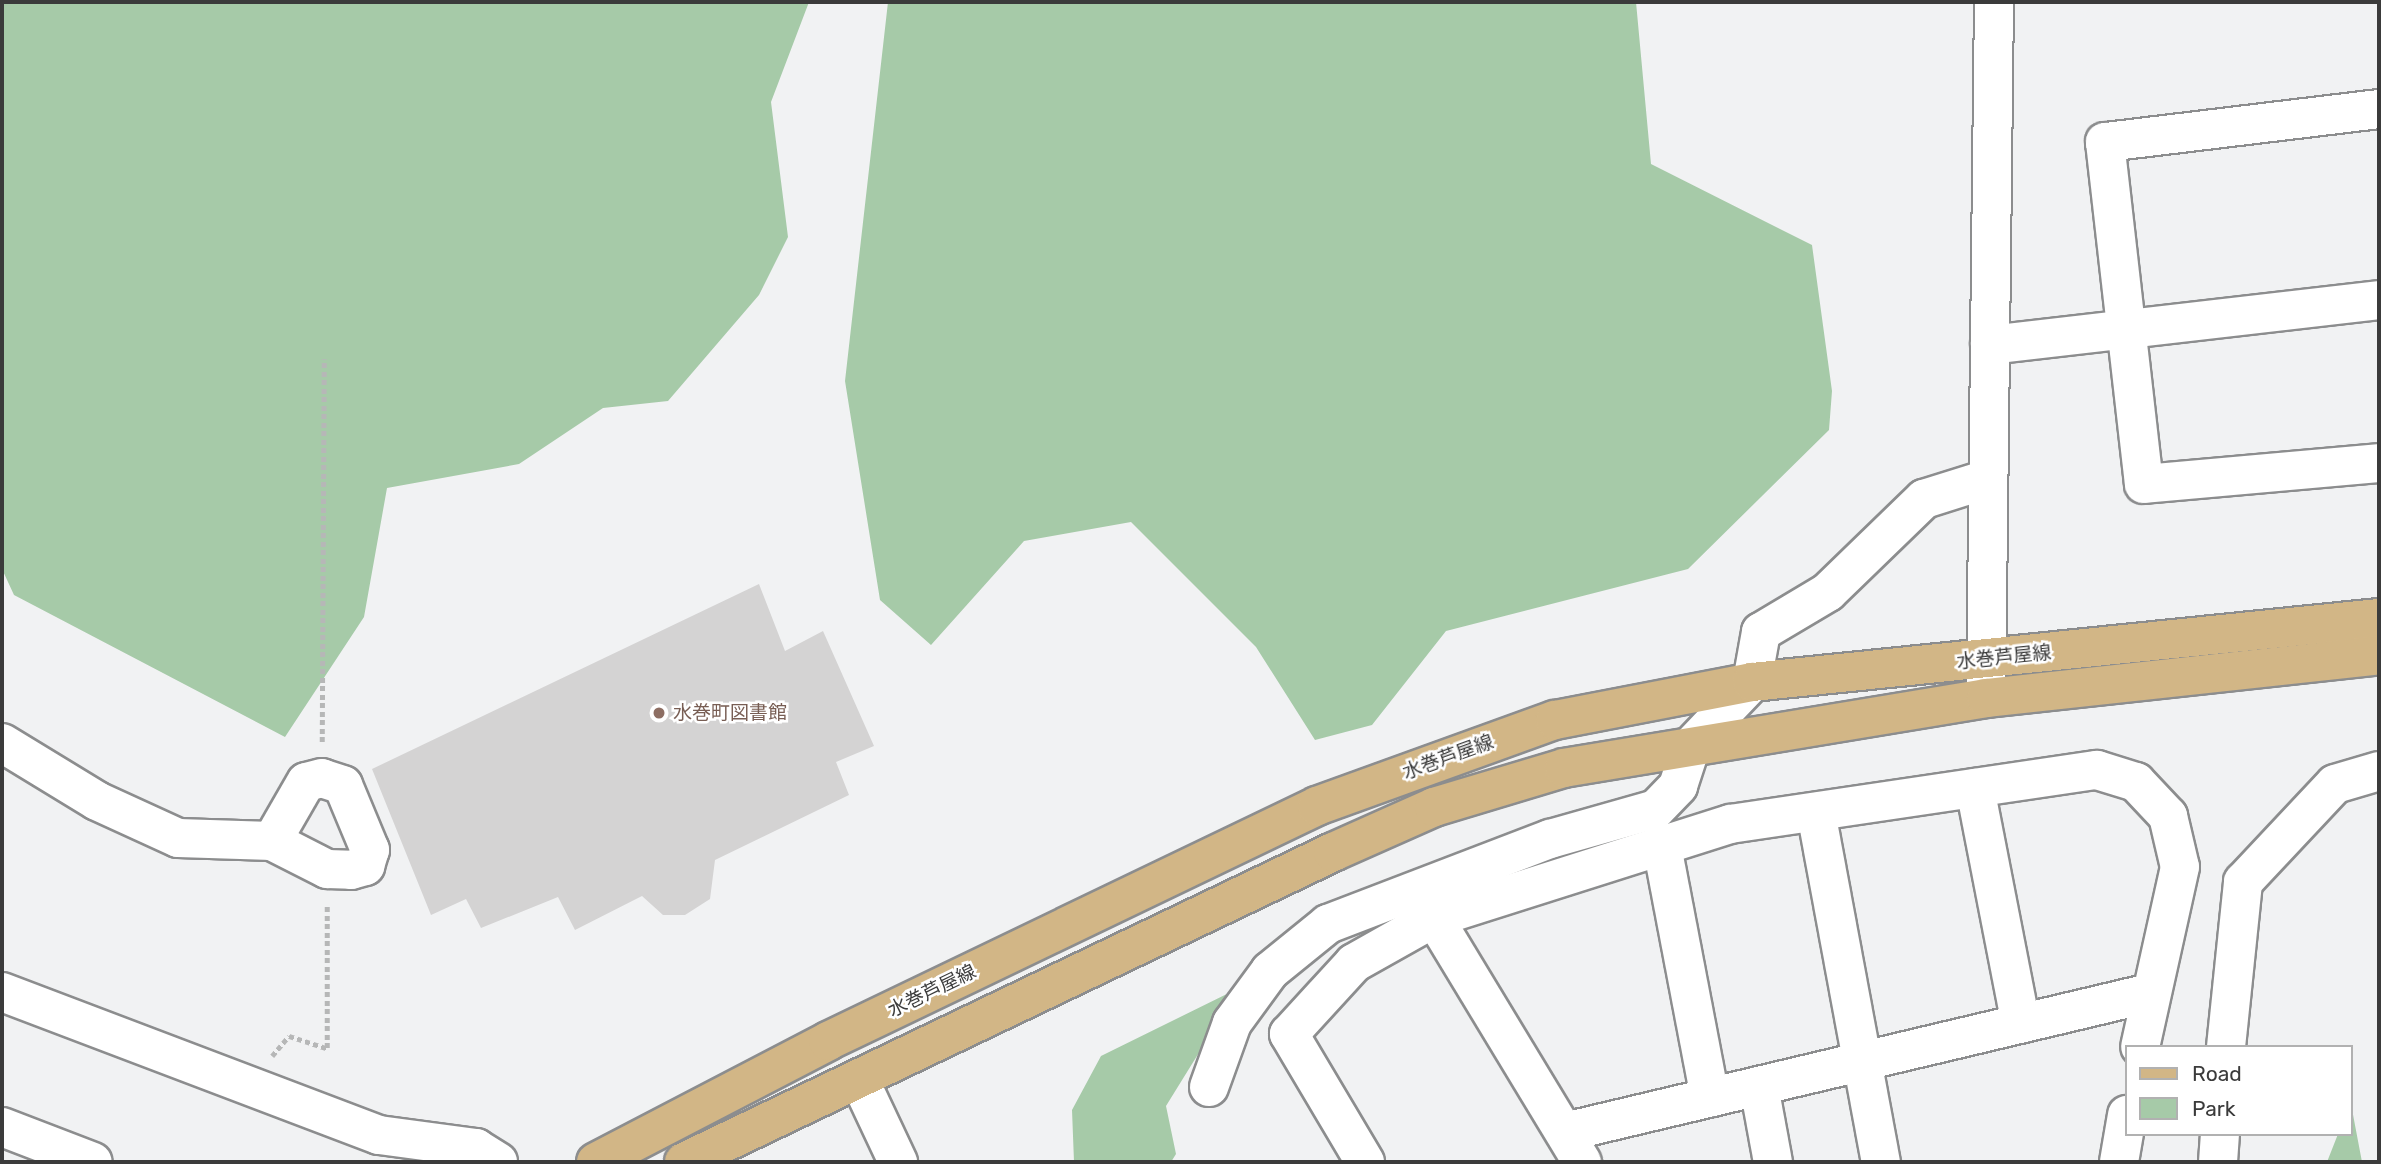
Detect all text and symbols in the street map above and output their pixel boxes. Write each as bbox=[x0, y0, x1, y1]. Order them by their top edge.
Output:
street label: 水巻芦屋線 bbox=[1956, 641, 2052, 673]
place label: 水巻町図書館 bbox=[673, 702, 787, 724]
marker: 水巻町図書館 bbox=[651, 705, 667, 721]
street label: 水巻芦屋線 bbox=[1399, 730, 1497, 784]
street label: 水巻芦屋線 bbox=[884, 960, 980, 1022]
legend bbox=[2126, 1045, 2353, 1136]
text: Road bbox=[2192, 1061, 2242, 1086]
text: Park bbox=[2192, 1096, 2236, 1121]

